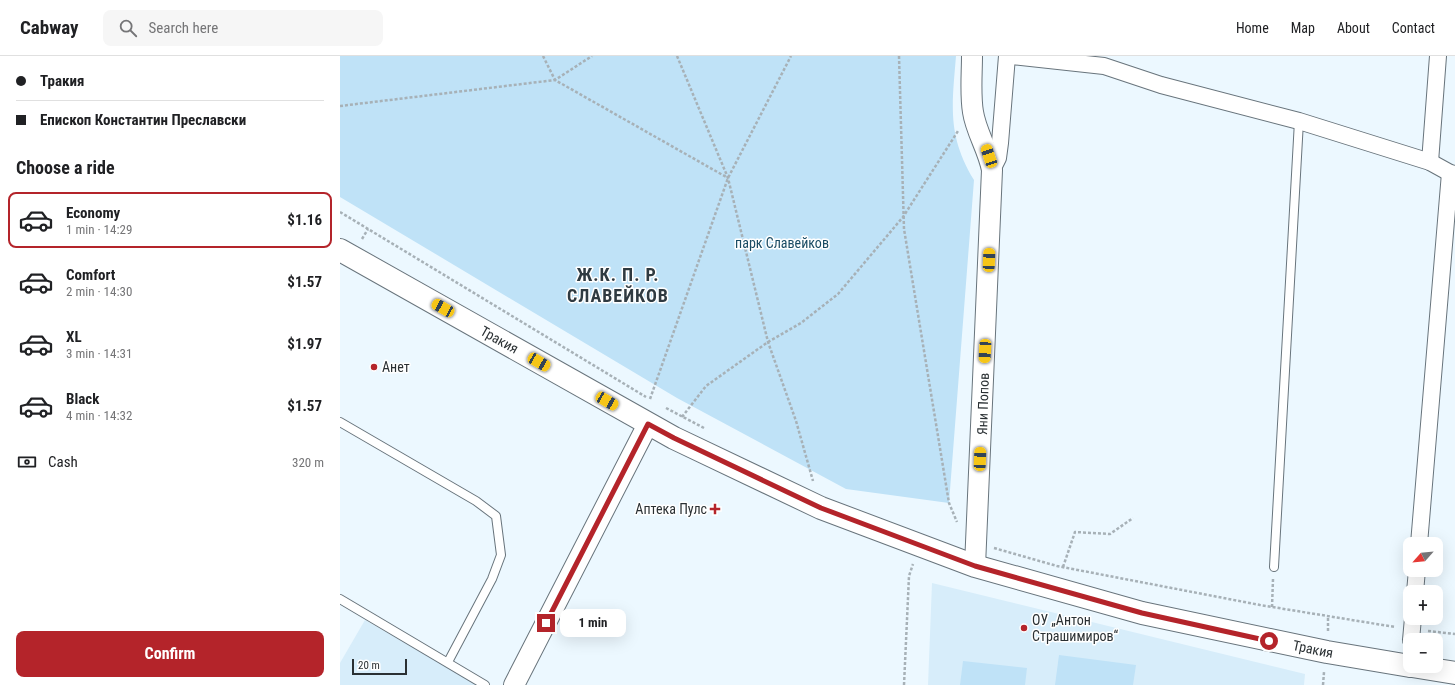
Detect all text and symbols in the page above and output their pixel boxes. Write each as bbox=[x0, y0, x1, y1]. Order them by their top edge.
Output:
search box bbox=[103, 10, 383, 46]
text: Cabway bbox=[20, 16, 79, 39]
icon: search bbox=[117, 17, 139, 39]
text: Search here bbox=[149, 19, 218, 37]
text: Home bbox=[1236, 20, 1269, 36]
text: Map bbox=[1291, 20, 1315, 36]
text: About bbox=[1337, 20, 1370, 36]
text: Contact bbox=[1392, 20, 1435, 36]
text: Тракия bbox=[40, 72, 84, 90]
text: Епископ Константин Преславски bbox=[40, 111, 246, 129]
car bbox=[979, 143, 999, 169]
text: Choose a ride bbox=[16, 157, 115, 178]
icon: car bbox=[18, 202, 54, 238]
text: Economy bbox=[66, 204, 120, 222]
text: $1.16 bbox=[287, 211, 322, 229]
text: 1 min · 14:29 bbox=[66, 222, 132, 237]
park label: парк Славейков bbox=[735, 235, 829, 251]
car bbox=[983, 248, 995, 272]
icon: car bbox=[18, 264, 54, 300]
district label: Ж.К. П. Р. СЛАВЕЙКОВ bbox=[567, 264, 669, 306]
text: Comfort bbox=[66, 266, 115, 284]
text: $1.57 bbox=[287, 273, 322, 291]
text: 2 min · 14:30 bbox=[66, 284, 132, 299]
car bbox=[430, 297, 456, 319]
street label: Тракия bbox=[478, 323, 521, 357]
icon: car bbox=[18, 326, 54, 362]
text: XL bbox=[66, 328, 82, 346]
text: $1.97 bbox=[287, 335, 322, 353]
car bbox=[978, 339, 992, 363]
text: 3 min · 14:31 bbox=[66, 346, 132, 361]
car bbox=[526, 351, 552, 373]
place label: Анет bbox=[382, 359, 410, 375]
marker: Анет bbox=[369, 362, 379, 372]
street label: Яни Попов bbox=[974, 373, 992, 435]
icon: car bbox=[18, 388, 54, 424]
text: Black bbox=[66, 390, 99, 408]
car bbox=[594, 390, 620, 412]
text: $1.57 bbox=[287, 397, 322, 415]
text: 4 min · 14:32 bbox=[66, 408, 132, 423]
car bbox=[974, 447, 986, 471]
icon: cash bbox=[16, 451, 38, 473]
text: Cash bbox=[48, 453, 78, 471]
text: 320 m bbox=[292, 455, 324, 470]
place label: Аптека Пулс bbox=[635, 501, 707, 517]
marker: Аптека Пулс bbox=[710, 504, 720, 514]
north arrow bbox=[1403, 537, 1443, 577]
map controls bbox=[1403, 537, 1443, 673]
button: + bbox=[1403, 585, 1443, 625]
callout: 1 min bbox=[560, 609, 626, 637]
place label: ОУ „Антон Страшимиров“ bbox=[1032, 612, 1119, 644]
route end bbox=[537, 614, 555, 632]
text: 1 min bbox=[579, 615, 607, 630]
marker: ОУ „Антон Страшимиров“ bbox=[1019, 623, 1029, 633]
button: Confirm bbox=[16, 631, 324, 677]
route start bbox=[1260, 632, 1278, 650]
button: − bbox=[1403, 633, 1443, 673]
street label: Тракия bbox=[1291, 637, 1334, 661]
scale bar bbox=[352, 657, 407, 676]
text: 20 m bbox=[358, 659, 380, 672]

